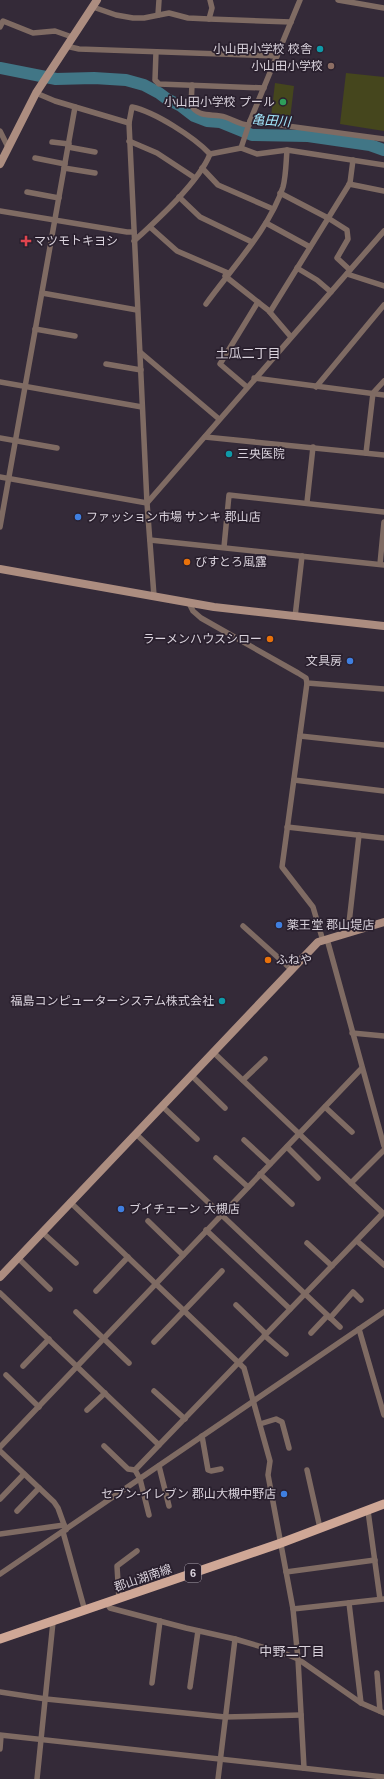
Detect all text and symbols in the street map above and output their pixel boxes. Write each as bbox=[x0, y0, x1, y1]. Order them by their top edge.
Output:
place label: 小山田小学校 校舎 bbox=[213, 42, 312, 56]
marker: 小山田小学校 校舎 bbox=[315, 44, 325, 54]
place label: 小山田小学校 bbox=[251, 59, 323, 73]
marker: 小山田小学校 bbox=[326, 61, 336, 71]
place label: 小山田小学校 プール bbox=[164, 95, 275, 109]
marker: 小山田小学校 プール bbox=[278, 97, 288, 107]
water label: 亀田川 bbox=[251, 112, 293, 129]
place label: マツモトキヨシ bbox=[34, 234, 118, 248]
marker: マツモトキヨシ bbox=[21, 236, 31, 246]
district label: 土瓜二丁目 bbox=[215, 346, 281, 361]
place label: 三央医院 bbox=[237, 447, 285, 461]
marker: 三央医院 bbox=[224, 449, 234, 459]
place label: ファッション市場 サンキ 郡山店 bbox=[86, 510, 261, 524]
marker: ファッション市場 サンキ 郡山店 bbox=[73, 512, 83, 522]
place label: びすとろ風露 bbox=[195, 555, 267, 569]
marker: びすとろ風露 bbox=[182, 557, 192, 567]
place label: ラーメンハウスシロー bbox=[142, 632, 262, 646]
marker: ラーメンハウスシロー bbox=[265, 634, 275, 644]
place label: 文具房 bbox=[306, 654, 342, 668]
marker: 文具房 bbox=[345, 656, 355, 666]
place label: 薬王堂 郡山堤店 bbox=[287, 918, 374, 932]
marker: 薬王堂 郡山堤店 bbox=[274, 920, 284, 930]
place label: ふねや bbox=[276, 953, 312, 967]
marker: ふねや bbox=[263, 955, 273, 965]
place label: 福島コンピューターシステム株式会社 bbox=[11, 994, 214, 1008]
marker: 福島コンピューターシステム株式会社 bbox=[217, 996, 227, 1006]
place label: ブイチェーン 大槻店 bbox=[129, 1202, 240, 1216]
marker: ブイチェーン 大槻店 bbox=[116, 1204, 126, 1214]
place label: セブン-イレブン 郡山大槻中野店 bbox=[101, 1487, 276, 1501]
marker: セブン-イレブン 郡山大槻中野店 bbox=[279, 1489, 289, 1499]
street label: 郡山湖南線 bbox=[112, 1562, 174, 1594]
road number: 6 bbox=[185, 1564, 201, 1582]
district label: 中野二丁目 bbox=[259, 1644, 325, 1659]

